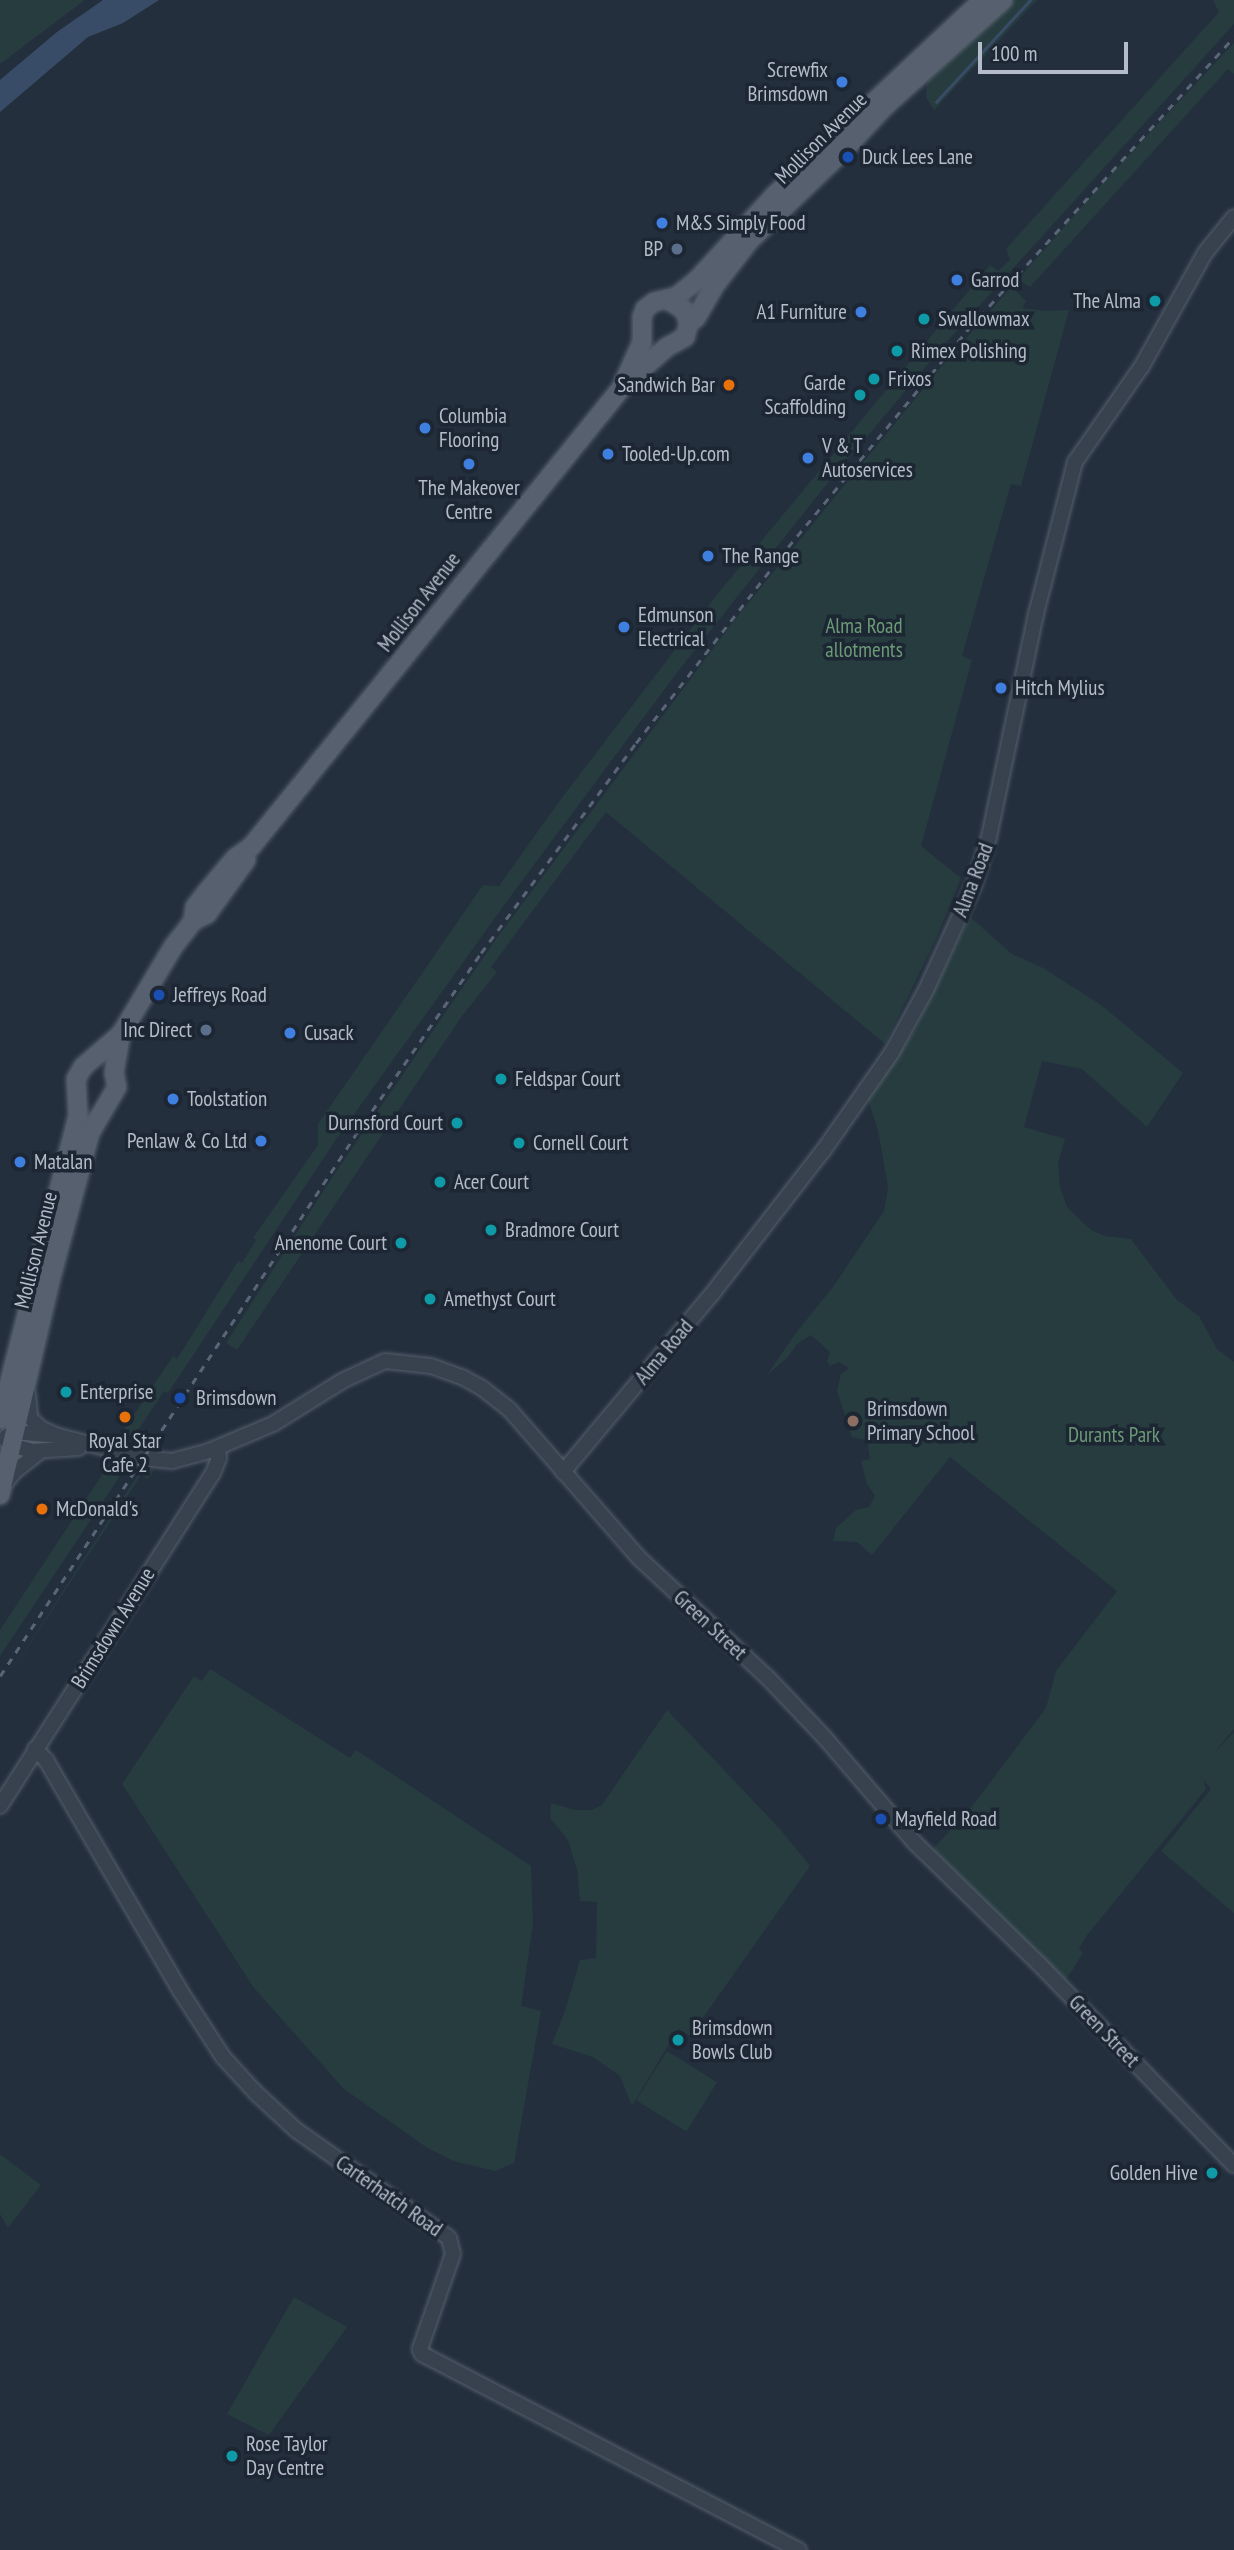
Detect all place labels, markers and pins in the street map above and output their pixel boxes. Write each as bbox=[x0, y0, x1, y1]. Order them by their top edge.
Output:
place label: Screwfix Brimsdown bbox=[747, 57, 828, 107]
marker: Screwfix Brimsdown bbox=[834, 74, 850, 90]
place label: Duck Lees Lane bbox=[862, 144, 973, 170]
marker: Duck Lees Lane bbox=[840, 149, 856, 165]
place label: M&S Simply Food bbox=[676, 210, 806, 236]
marker: M&S Simply Food bbox=[654, 215, 670, 231]
place label: BP bbox=[644, 236, 663, 262]
marker: BP bbox=[669, 241, 685, 257]
place label: Garrod bbox=[971, 267, 1019, 293]
marker: Garrod bbox=[949, 272, 965, 288]
place label: The Alma bbox=[1072, 288, 1141, 314]
marker: The Alma bbox=[1147, 293, 1163, 309]
place label: A1 Furniture bbox=[757, 299, 847, 325]
marker: A1 Furniture bbox=[853, 304, 869, 320]
place label: Swallowmax bbox=[938, 306, 1030, 332]
marker: Swallowmax bbox=[916, 311, 932, 327]
place label: Rimex Polishing bbox=[911, 338, 1027, 364]
marker: Rimex Polishing bbox=[889, 343, 905, 359]
place label: Frixos bbox=[888, 366, 931, 392]
place label: Garde Scaffolding bbox=[765, 370, 846, 420]
marker: Frixos bbox=[866, 371, 882, 387]
place label: Sandwich Bar bbox=[617, 372, 715, 398]
marker: Sandwich Bar bbox=[721, 377, 737, 393]
marker: Garde Scaffolding bbox=[852, 387, 868, 403]
place label: Columbia Flooring bbox=[439, 403, 507, 453]
marker: Columbia Flooring bbox=[417, 420, 433, 436]
place label: V & T Autoservices bbox=[822, 433, 913, 483]
place label: Tooled-Up.com bbox=[622, 441, 730, 467]
marker: Tooled-Up.com bbox=[600, 446, 616, 462]
marker: V & T Autoservices bbox=[800, 450, 816, 466]
marker: The Makeover Centre bbox=[461, 456, 477, 472]
place label: The Makeover Centre bbox=[418, 475, 520, 525]
place label: The Range bbox=[722, 543, 799, 569]
marker: The Range bbox=[700, 548, 716, 564]
place label: Edmunson Electrical bbox=[638, 602, 713, 652]
marker: Edmunson Electrical bbox=[616, 619, 632, 635]
place label: Hitch Mylius bbox=[1015, 675, 1105, 701]
marker: Hitch Mylius bbox=[993, 680, 1009, 696]
place label: Jeffreys Road bbox=[173, 982, 267, 1008]
marker: Jeffreys Road bbox=[151, 987, 167, 1003]
place label: Inc Direct bbox=[123, 1017, 192, 1043]
place label: Cusack bbox=[304, 1020, 354, 1046]
marker: Inc Direct bbox=[198, 1022, 214, 1038]
marker: Cusack bbox=[282, 1025, 298, 1041]
place label: Feldspar Court bbox=[515, 1066, 620, 1092]
marker: Feldspar Court bbox=[493, 1071, 509, 1087]
place label: Toolstation bbox=[187, 1086, 267, 1112]
marker: Toolstation bbox=[165, 1091, 181, 1107]
place label: Durnsford Court bbox=[328, 1110, 443, 1136]
marker: Durnsford Court bbox=[449, 1115, 465, 1131]
place label: Penlaw & Co Ltd bbox=[126, 1128, 247, 1154]
place label: Cornell Court bbox=[533, 1130, 628, 1156]
marker: Penlaw & Co Ltd bbox=[253, 1133, 269, 1149]
marker: Cornell Court bbox=[511, 1135, 527, 1151]
place label: Matalan bbox=[34, 1149, 92, 1175]
marker: Matalan bbox=[12, 1154, 28, 1170]
place label: Acer Court bbox=[454, 1169, 529, 1195]
marker: Acer Court bbox=[432, 1174, 448, 1190]
place label: Bradmore Court bbox=[505, 1217, 619, 1243]
marker: Bradmore Court bbox=[483, 1222, 499, 1238]
place label: Anenome Court bbox=[275, 1230, 387, 1256]
marker: Anenome Court bbox=[393, 1235, 409, 1251]
place label: Amethyst Court bbox=[444, 1286, 556, 1312]
marker: Amethyst Court bbox=[422, 1291, 438, 1307]
place label: Enterprise bbox=[80, 1379, 153, 1405]
marker: Enterprise bbox=[58, 1384, 74, 1400]
place label: Brimsdown bbox=[196, 1385, 277, 1411]
marker: Brimsdown bbox=[170, 1388, 190, 1408]
place label: Brimsdown Primary School bbox=[867, 1396, 975, 1446]
marker: Royal Star Cafe 2 bbox=[117, 1409, 133, 1425]
marker: Brimsdown Primary School bbox=[845, 1413, 861, 1429]
place label: Royal Star Cafe 2 bbox=[89, 1428, 161, 1478]
place label: McDonald's bbox=[56, 1496, 138, 1522]
marker: McDonald's bbox=[34, 1501, 50, 1517]
place label: Mayfield Road bbox=[895, 1806, 997, 1832]
marker: Mayfield Road bbox=[873, 1811, 889, 1827]
place label: Brimsdown Bowls Club bbox=[692, 2015, 773, 2065]
marker: Brimsdown Bowls Club bbox=[670, 2032, 686, 2048]
place label: Golden Hive bbox=[1110, 2160, 1198, 2186]
marker: Golden Hive bbox=[1204, 2165, 1220, 2181]
place label: Rose Taylor Day Centre bbox=[246, 2431, 328, 2481]
marker: Rose Taylor Day Centre bbox=[224, 2448, 240, 2464]

